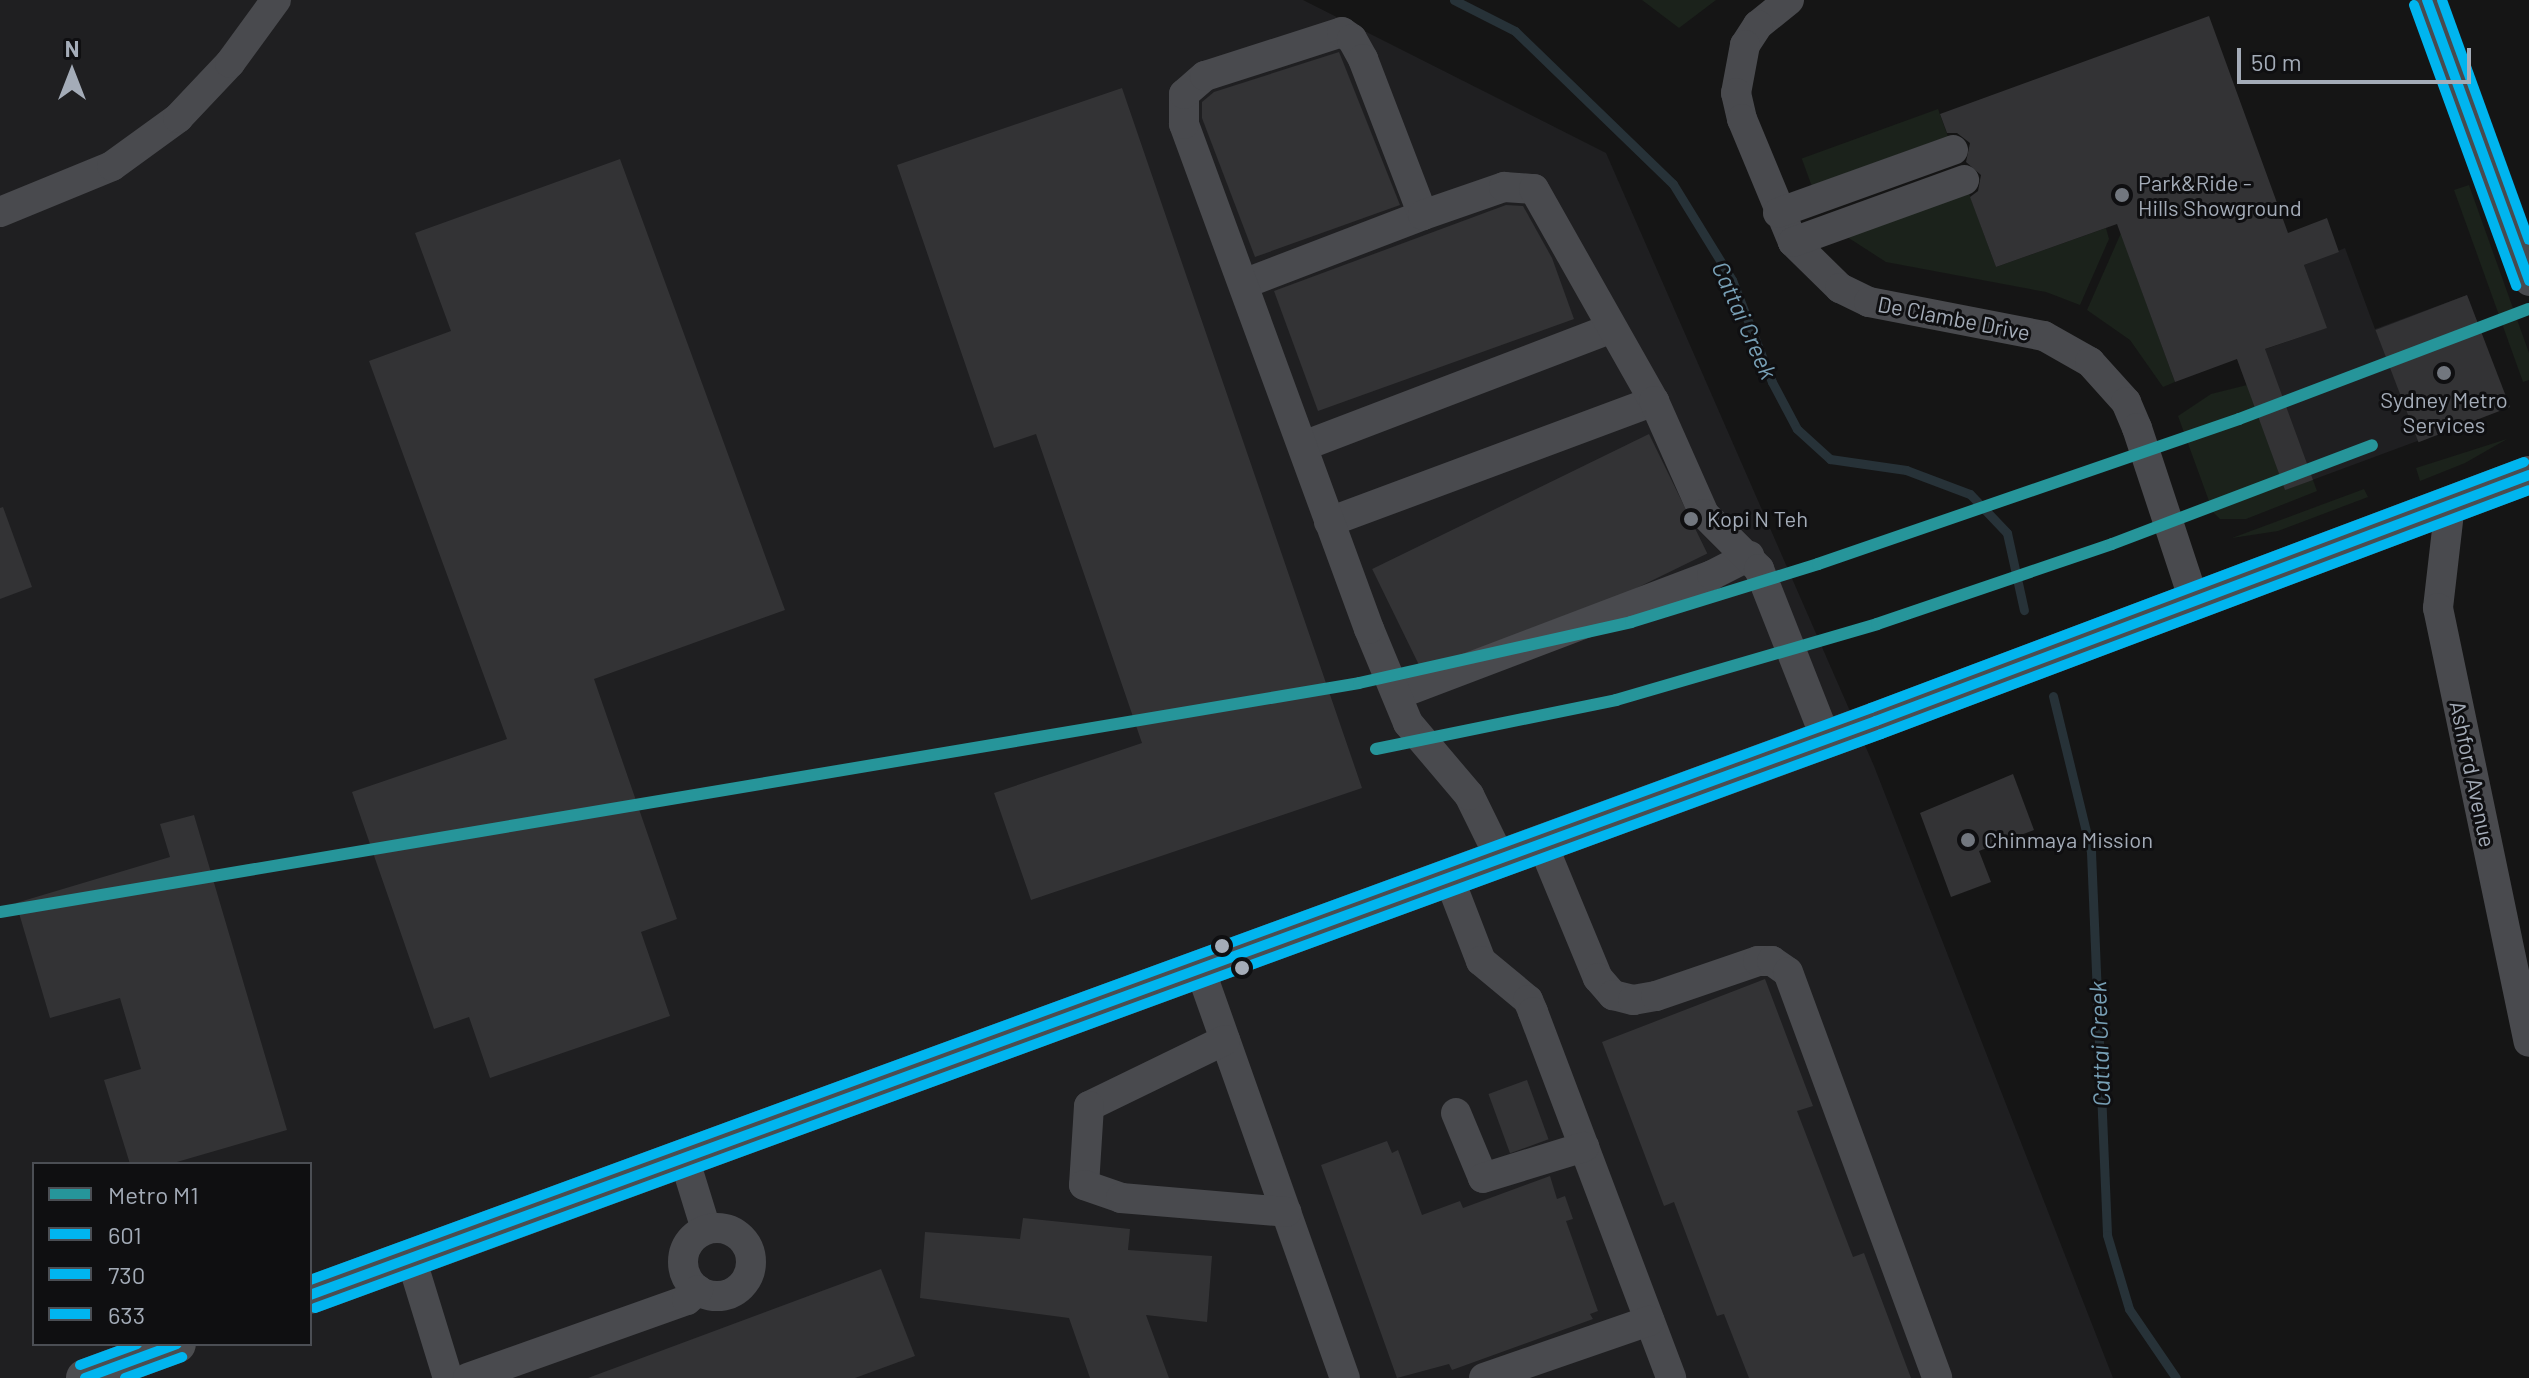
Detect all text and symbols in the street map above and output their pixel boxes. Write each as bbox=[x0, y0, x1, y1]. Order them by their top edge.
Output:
north arrow bbox=[32, 32, 112, 112]
scale bar bbox=[2241, 32, 2475, 82]
text: N bbox=[65, 35, 79, 61]
text: 50 m bbox=[2251, 47, 2302, 76]
place label: Park&Ride - Hills Showground bbox=[2138, 169, 2302, 220]
marker: Park&Ride - Hills Showground bbox=[2113, 186, 2131, 204]
water label: Cattai Creek bbox=[1706, 257, 1784, 383]
street label: De Clambe Drive bbox=[1876, 290, 2032, 346]
marker: Sydney Metro Services bbox=[2435, 364, 2453, 382]
place label: Sydney Metro Services bbox=[2380, 386, 2508, 438]
place label: Kopi N Teh bbox=[1707, 506, 1808, 532]
marker: Kopi N Teh bbox=[1682, 510, 1700, 528]
street label: Ashford Avenue bbox=[2445, 698, 2501, 850]
place label: Chinmaya Mission bbox=[1984, 827, 2153, 853]
marker: Chinmaya Mission bbox=[1959, 831, 1977, 849]
unlabelled marker bbox=[1214, 938, 1230, 954]
unlabelled marker bbox=[1234, 960, 1250, 976]
water label: Cattai Creek bbox=[2082, 981, 2116, 1107]
legend bbox=[32, 1162, 312, 1346]
text: Metro M1 bbox=[108, 1180, 199, 1209]
text: 601 bbox=[108, 1220, 142, 1249]
text: 730 bbox=[108, 1260, 145, 1289]
text: 633 bbox=[108, 1300, 145, 1329]

